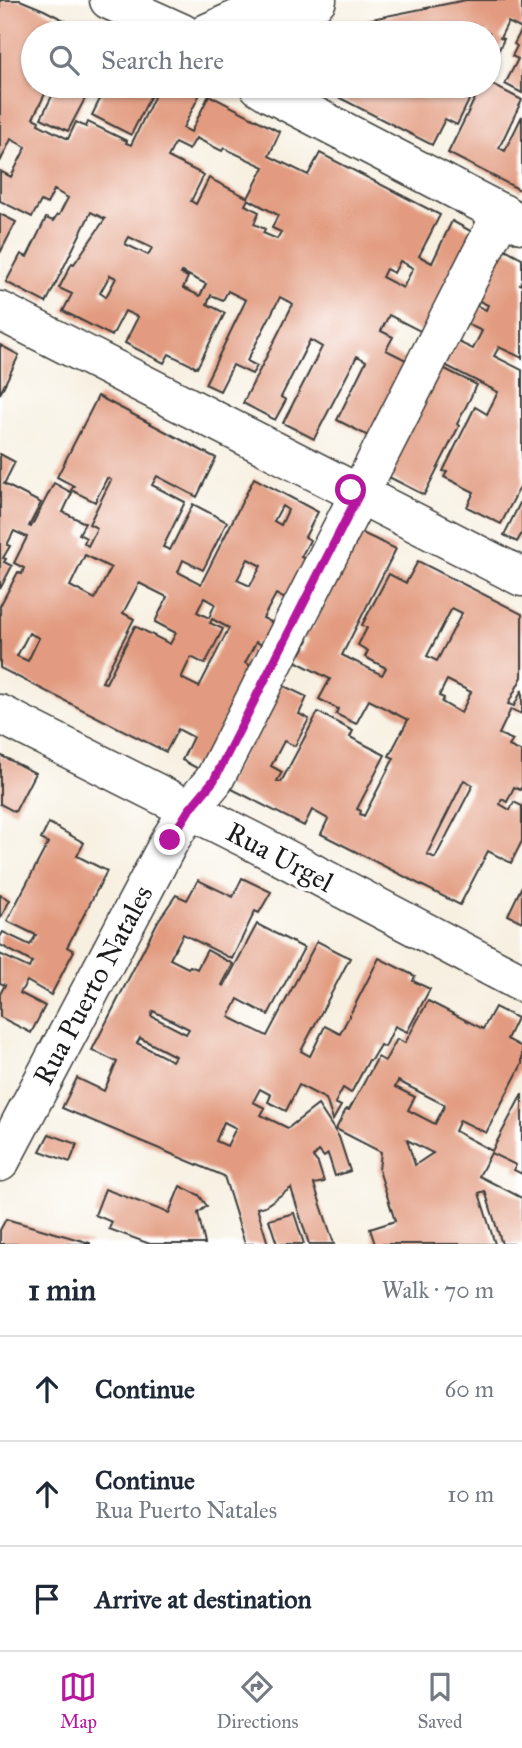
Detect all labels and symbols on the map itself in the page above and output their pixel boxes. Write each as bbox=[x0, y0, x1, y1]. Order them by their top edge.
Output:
route start bbox=[335, 474, 366, 505]
street label: Rua Urgel bbox=[220, 814, 340, 900]
route end bbox=[154, 824, 185, 855]
street label: Rua Puerto Natales bbox=[26, 879, 160, 1091]

